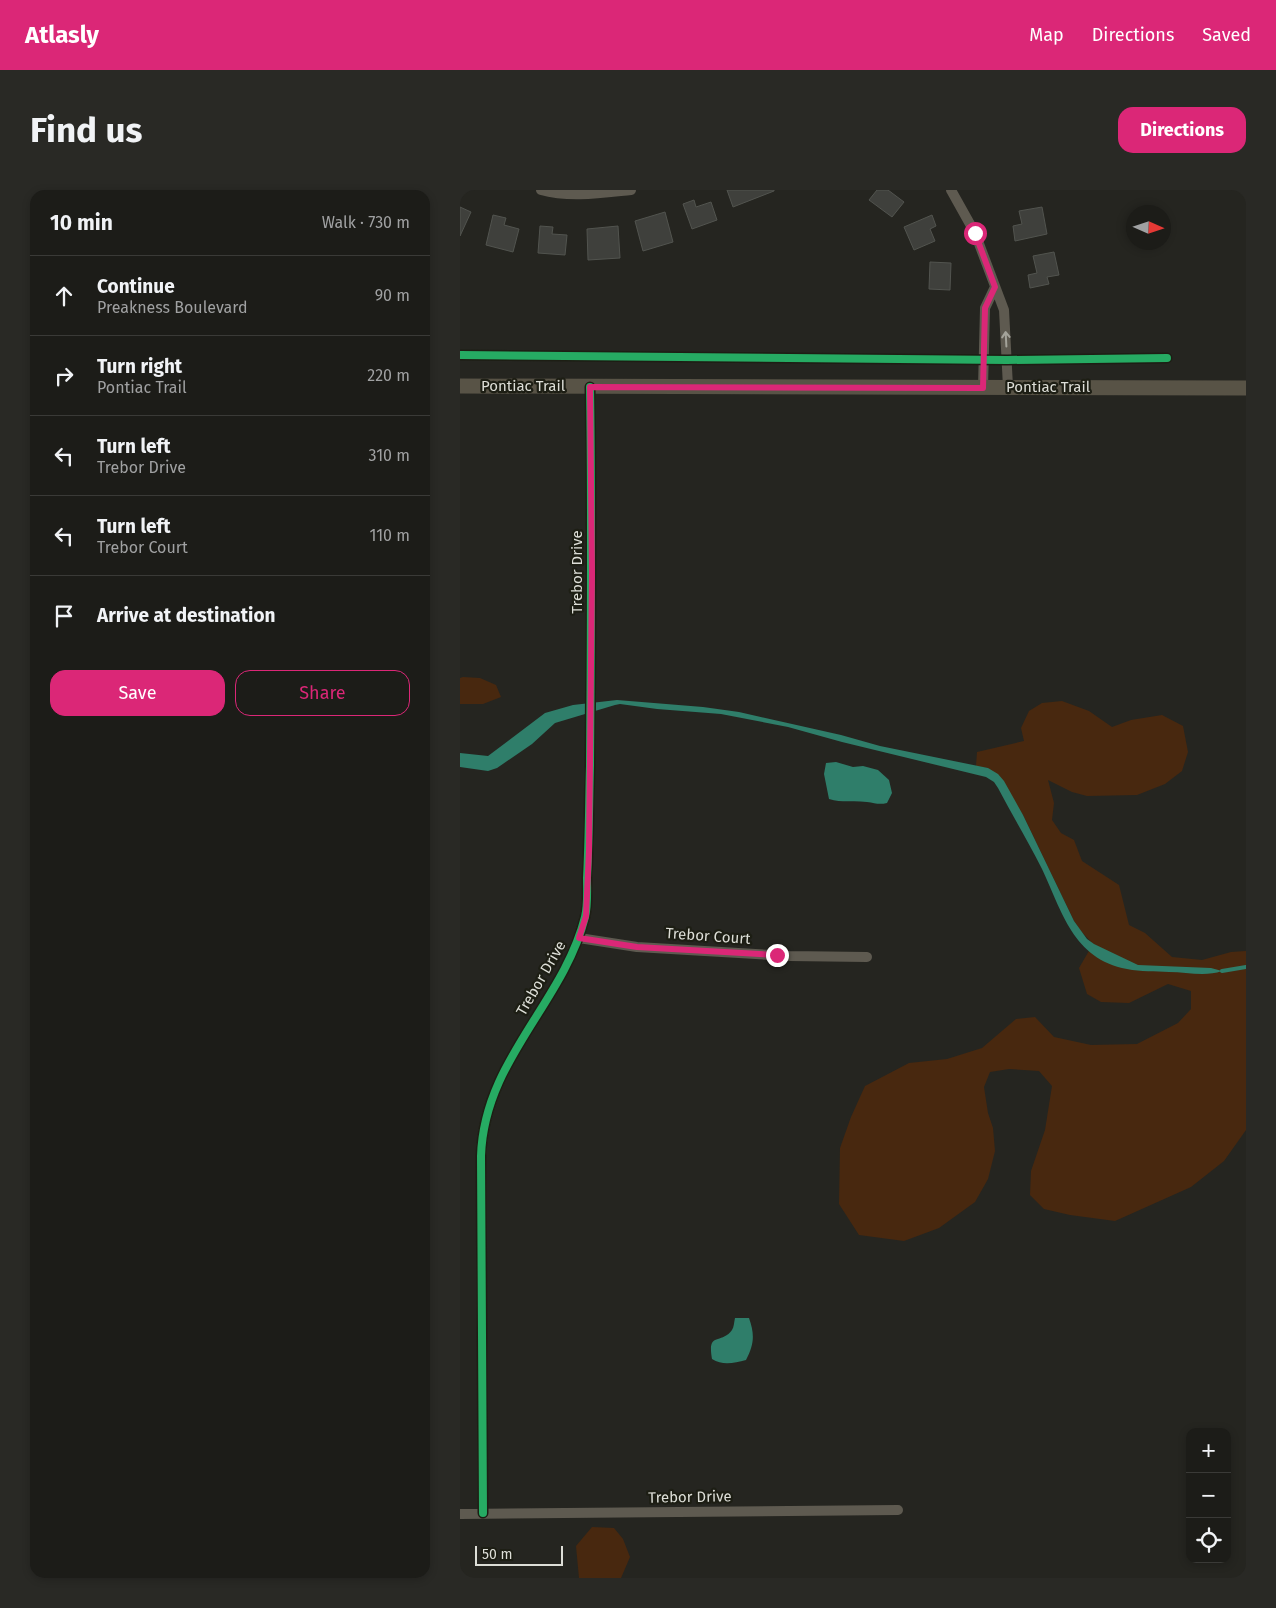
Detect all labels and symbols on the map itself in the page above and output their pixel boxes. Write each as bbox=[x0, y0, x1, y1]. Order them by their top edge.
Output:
north arrow bbox=[1126, 205, 1171, 250]
route start bbox=[964, 222, 987, 245]
one-way arrow bbox=[1001, 331, 1010, 347]
street label: Pontiac Trail bbox=[481, 377, 566, 395]
street label: Pontiac Trail bbox=[1006, 378, 1091, 396]
street label: Trebor Drive bbox=[568, 530, 586, 614]
street label: Trebor Court bbox=[665, 924, 752, 948]
street label: Trebor Drive bbox=[512, 937, 570, 1019]
route end bbox=[766, 944, 789, 967]
street label: Trebor Drive bbox=[648, 1487, 732, 1507]
scale bar bbox=[475, 1543, 562, 1566]

